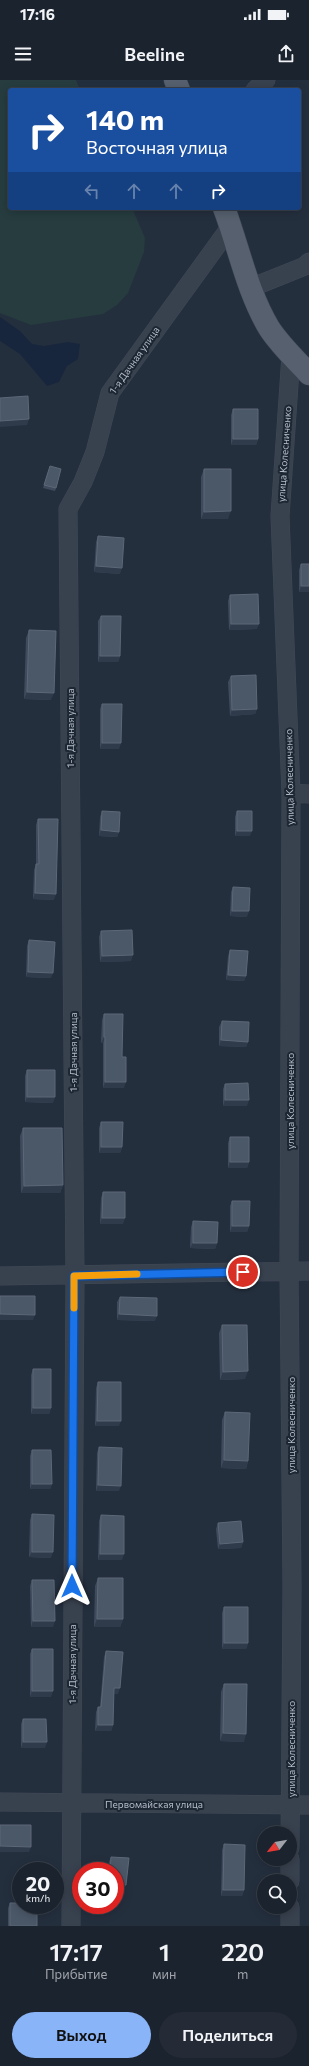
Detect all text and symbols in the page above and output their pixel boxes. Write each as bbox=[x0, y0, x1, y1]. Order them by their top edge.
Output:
text: 17:16 bbox=[20, 5, 55, 23]
icon: menu bbox=[12, 43, 34, 65]
text: Beeline bbox=[124, 43, 185, 65]
icon: share bbox=[275, 43, 297, 65]
text: 140 m bbox=[86, 102, 164, 136]
icon: right bbox=[20, 104, 72, 156]
text: Восточная улица bbox=[86, 136, 228, 158]
icon: left bbox=[81, 180, 103, 202]
icon: ahead bbox=[123, 180, 145, 202]
icon: ahead bbox=[165, 180, 187, 202]
icon: right bbox=[207, 180, 229, 202]
street label: 1-я Дачная улица bbox=[106, 324, 162, 396]
street label: улица Колесниченко bbox=[275, 406, 293, 502]
street label: 1-я Дачная улица bbox=[64, 688, 76, 768]
street label: улица Колесниченко bbox=[282, 729, 296, 825]
street label: 1-я Дачная улица bbox=[67, 1012, 79, 1092]
street label: улица Колесниченко bbox=[284, 1053, 296, 1149]
pin bbox=[226, 1255, 260, 1289]
icon: arrive bbox=[232, 1261, 254, 1283]
street label: улица Колесниченко bbox=[285, 1377, 297, 1473]
position arrow bbox=[51, 1565, 93, 1607]
street label: 1-я Дачная улица bbox=[66, 1624, 78, 1704]
street label: улица Колесниченко bbox=[285, 1701, 297, 1797]
street label: Первомайская улица bbox=[105, 1798, 203, 1810]
north arrow bbox=[257, 1826, 297, 1866]
map controls bbox=[257, 1826, 297, 1914]
speed limit sign: 30 bbox=[72, 1862, 124, 1914]
text: 20 bbox=[26, 1871, 50, 1895]
button: search bbox=[257, 1874, 297, 1914]
text: km/h bbox=[26, 1892, 50, 1904]
text: 17:17 bbox=[49, 1937, 103, 1966]
text: 1 bbox=[159, 1937, 170, 1966]
text: 220 bbox=[221, 1937, 264, 1966]
text: Прибытие bbox=[45, 1966, 107, 1982]
text: мин bbox=[152, 1966, 176, 1982]
text: m bbox=[237, 1966, 248, 1982]
button: Выход bbox=[12, 2012, 151, 2058]
button: Поделиться bbox=[159, 2012, 297, 2058]

